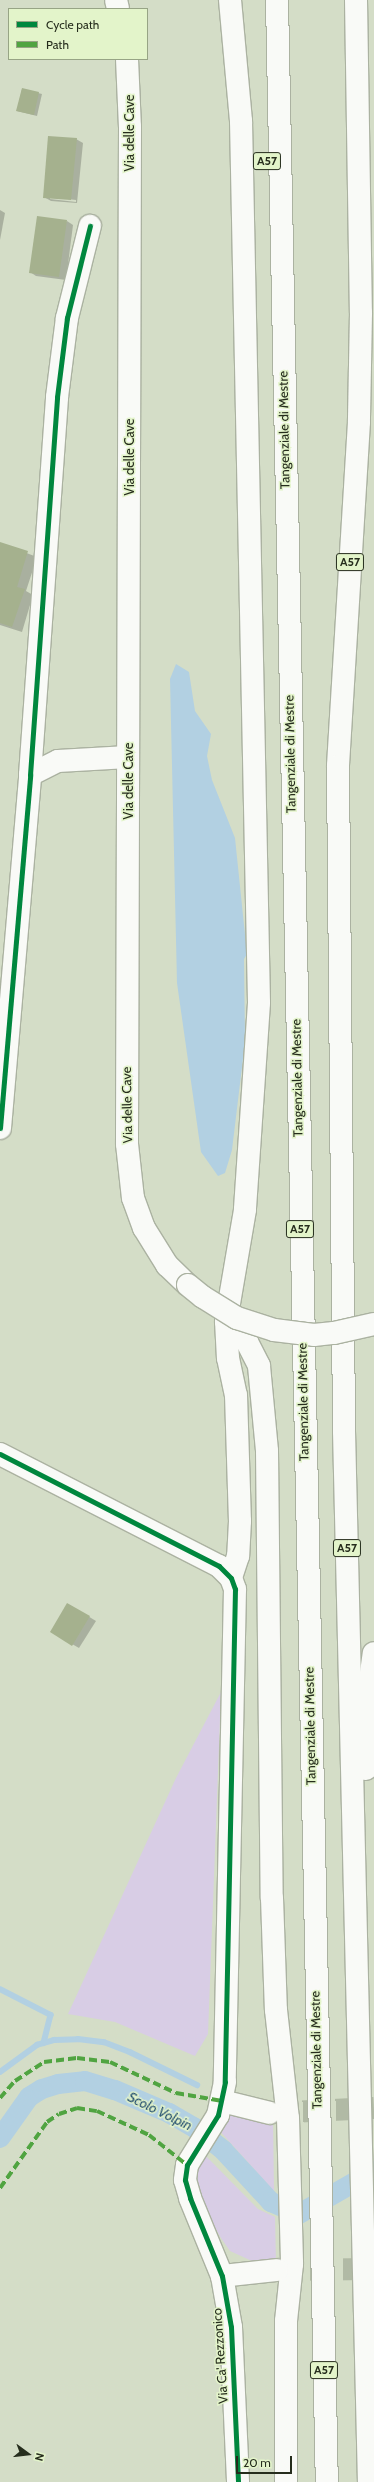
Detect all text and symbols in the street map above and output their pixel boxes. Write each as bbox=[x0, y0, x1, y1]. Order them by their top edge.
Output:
legend bbox=[8, 8, 148, 60]
text: Cycle path bbox=[46, 17, 99, 32]
text: Path bbox=[46, 37, 69, 52]
street label: Via delle Cave bbox=[121, 95, 137, 171]
road number: A57 bbox=[252, 151, 282, 171]
street label: Tangenziale di Mestre bbox=[275, 371, 293, 489]
street label: Via delle Cave bbox=[121, 419, 137, 495]
road number: A57 bbox=[335, 552, 365, 572]
street label: Tangenziale di Mestre bbox=[281, 695, 299, 813]
street label: Via delle Cave bbox=[120, 743, 136, 819]
street label: Tangenziale di Mestre bbox=[288, 1019, 306, 1137]
street label: Via delle Cave bbox=[119, 1066, 135, 1144]
road number: A57 bbox=[285, 1219, 315, 1239]
street label: Tangenziale di Mestre bbox=[294, 1343, 312, 1461]
road number: A57 bbox=[332, 1538, 362, 1558]
street label: Tangenziale di Mestre bbox=[301, 1667, 319, 1785]
street label: Tangenziale di Mestre bbox=[307, 1991, 325, 2109]
water label: Scolo Volpin bbox=[125, 2088, 195, 2134]
street label: Via Ca' Rezzonico bbox=[209, 2308, 231, 2404]
road number: A57 bbox=[309, 2360, 339, 2380]
north arrow bbox=[8, 2434, 48, 2474]
scale bar bbox=[238, 2448, 294, 2474]
text: N bbox=[32, 2452, 47, 2463]
text: 20 m bbox=[243, 2455, 271, 2470]

